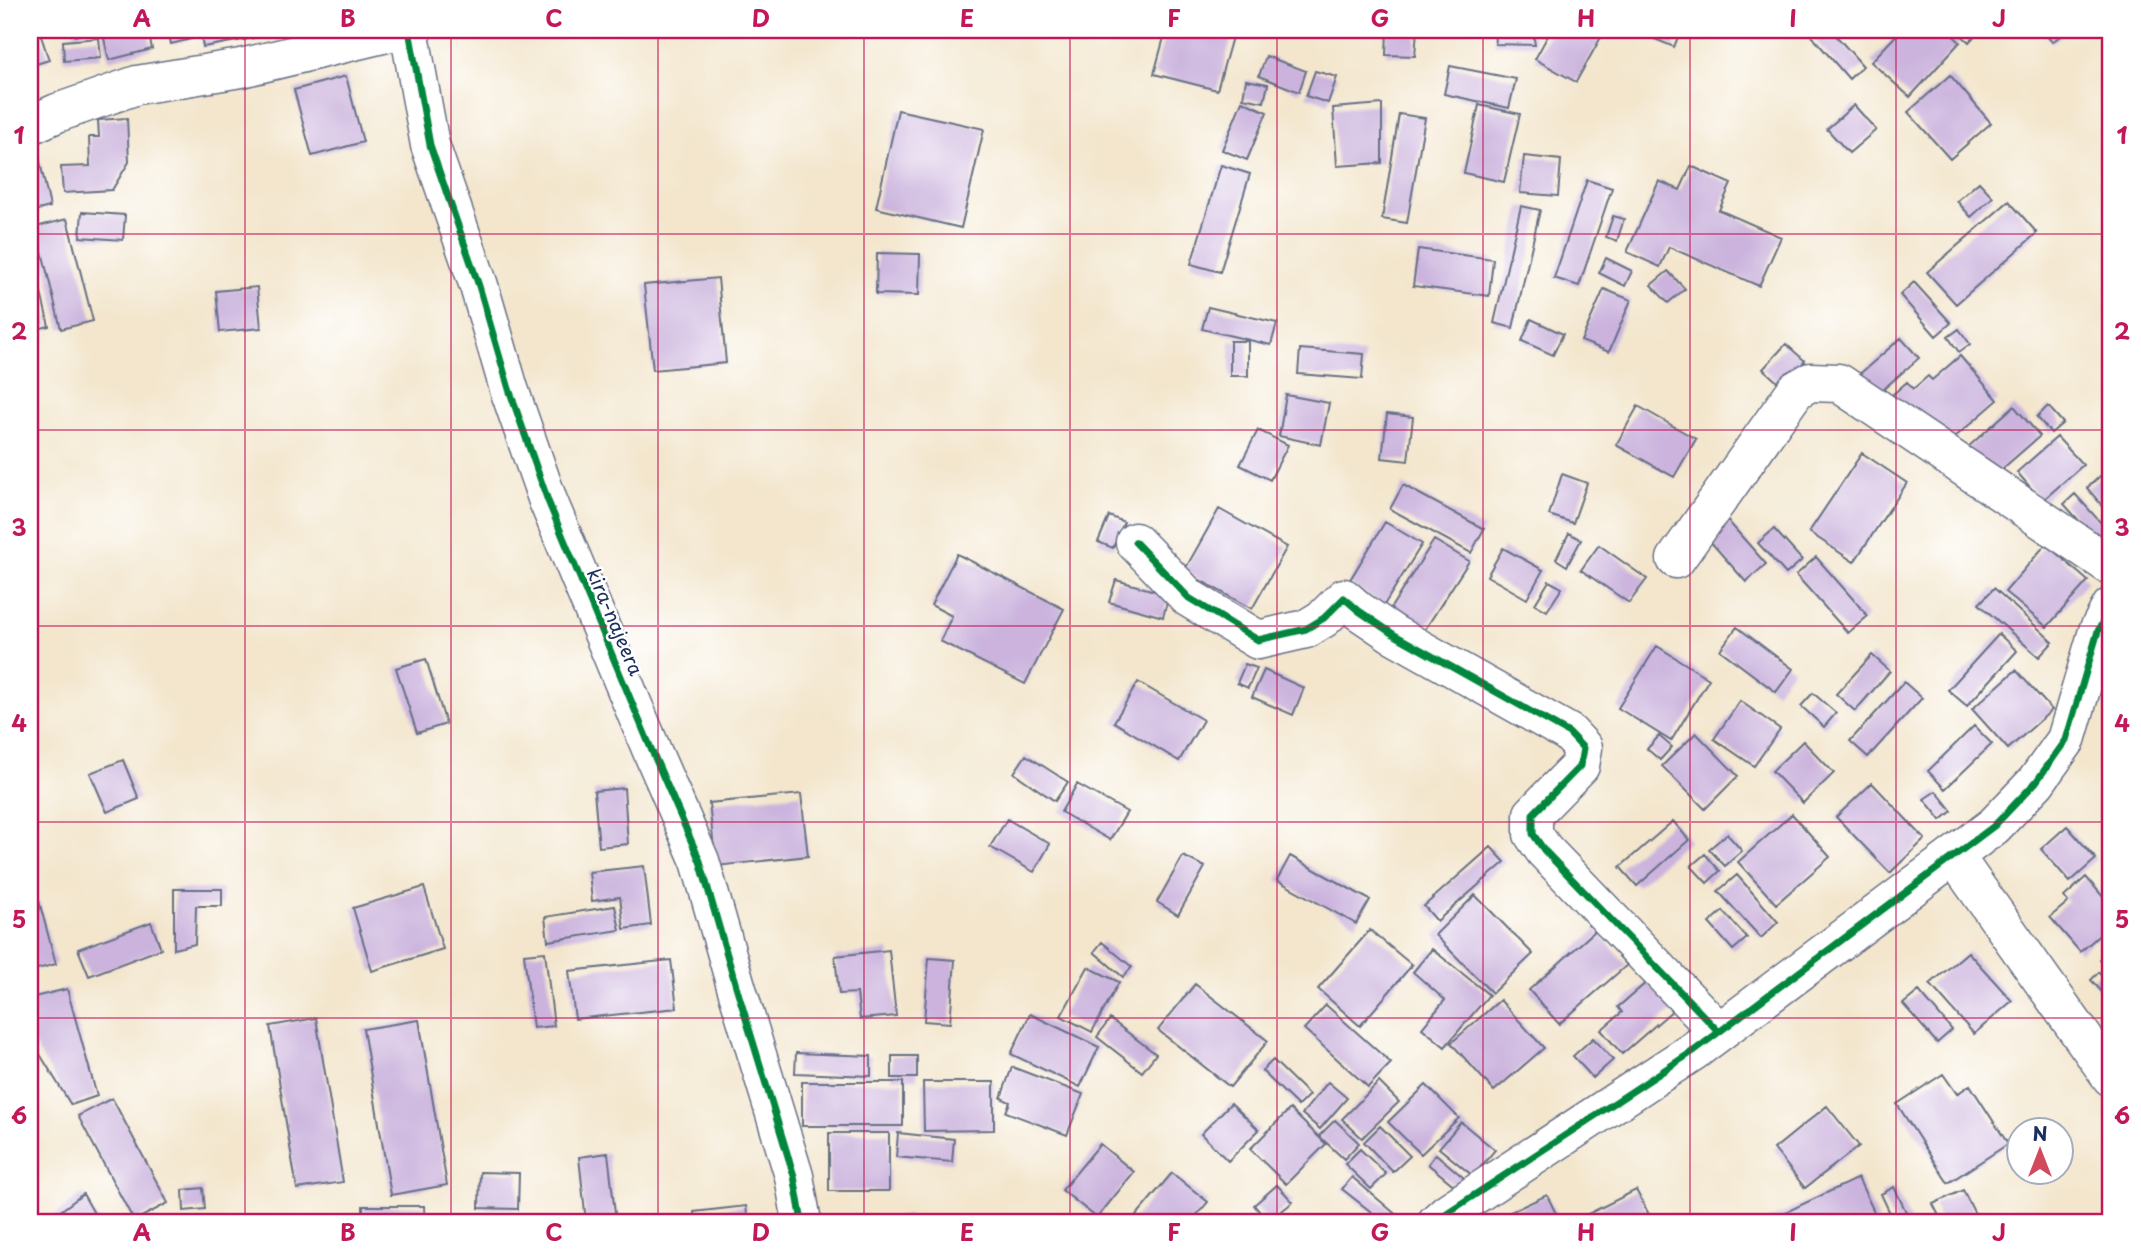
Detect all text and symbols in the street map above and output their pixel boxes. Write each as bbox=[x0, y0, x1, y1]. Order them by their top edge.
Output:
text: A bbox=[133, 0, 151, 35]
text: B bbox=[340, 0, 356, 35]
text: C bbox=[545, 0, 563, 35]
text: D bbox=[752, 0, 770, 35]
text: E bbox=[960, 0, 974, 35]
text: F bbox=[1167, 0, 1181, 35]
text: G bbox=[1371, 0, 1389, 35]
text: H bbox=[1577, 0, 1595, 35]
text: I bbox=[1789, 0, 1797, 35]
text: J bbox=[1992, 0, 2006, 35]
text: 1 bbox=[14, 117, 25, 152]
text: 1 bbox=[2117, 117, 2128, 152]
text: 2 bbox=[11, 313, 27, 348]
text: 2 bbox=[2114, 313, 2130, 348]
text: 3 bbox=[11, 509, 27, 544]
text: 3 bbox=[2114, 509, 2130, 544]
street label: kira-najeera bbox=[581, 564, 651, 680]
text: 4 bbox=[11, 705, 27, 740]
text: 4 bbox=[2114, 705, 2130, 740]
text: 5 bbox=[12, 901, 26, 936]
text: 5 bbox=[2115, 901, 2129, 936]
text: 6 bbox=[11, 1097, 27, 1132]
text: 6 bbox=[2114, 1097, 2130, 1132]
north arrow bbox=[2004, 1116, 2074, 1186]
text: N bbox=[2032, 1119, 2048, 1147]
text: A bbox=[133, 1214, 151, 1249]
text: B bbox=[340, 1214, 356, 1249]
text: C bbox=[545, 1214, 563, 1249]
text: D bbox=[752, 1214, 770, 1249]
text: E bbox=[960, 1214, 974, 1249]
text: F bbox=[1167, 1214, 1181, 1249]
text: G bbox=[1371, 1214, 1389, 1249]
text: H bbox=[1577, 1214, 1595, 1249]
text: I bbox=[1789, 1214, 1797, 1249]
text: J bbox=[1992, 1214, 2006, 1249]

